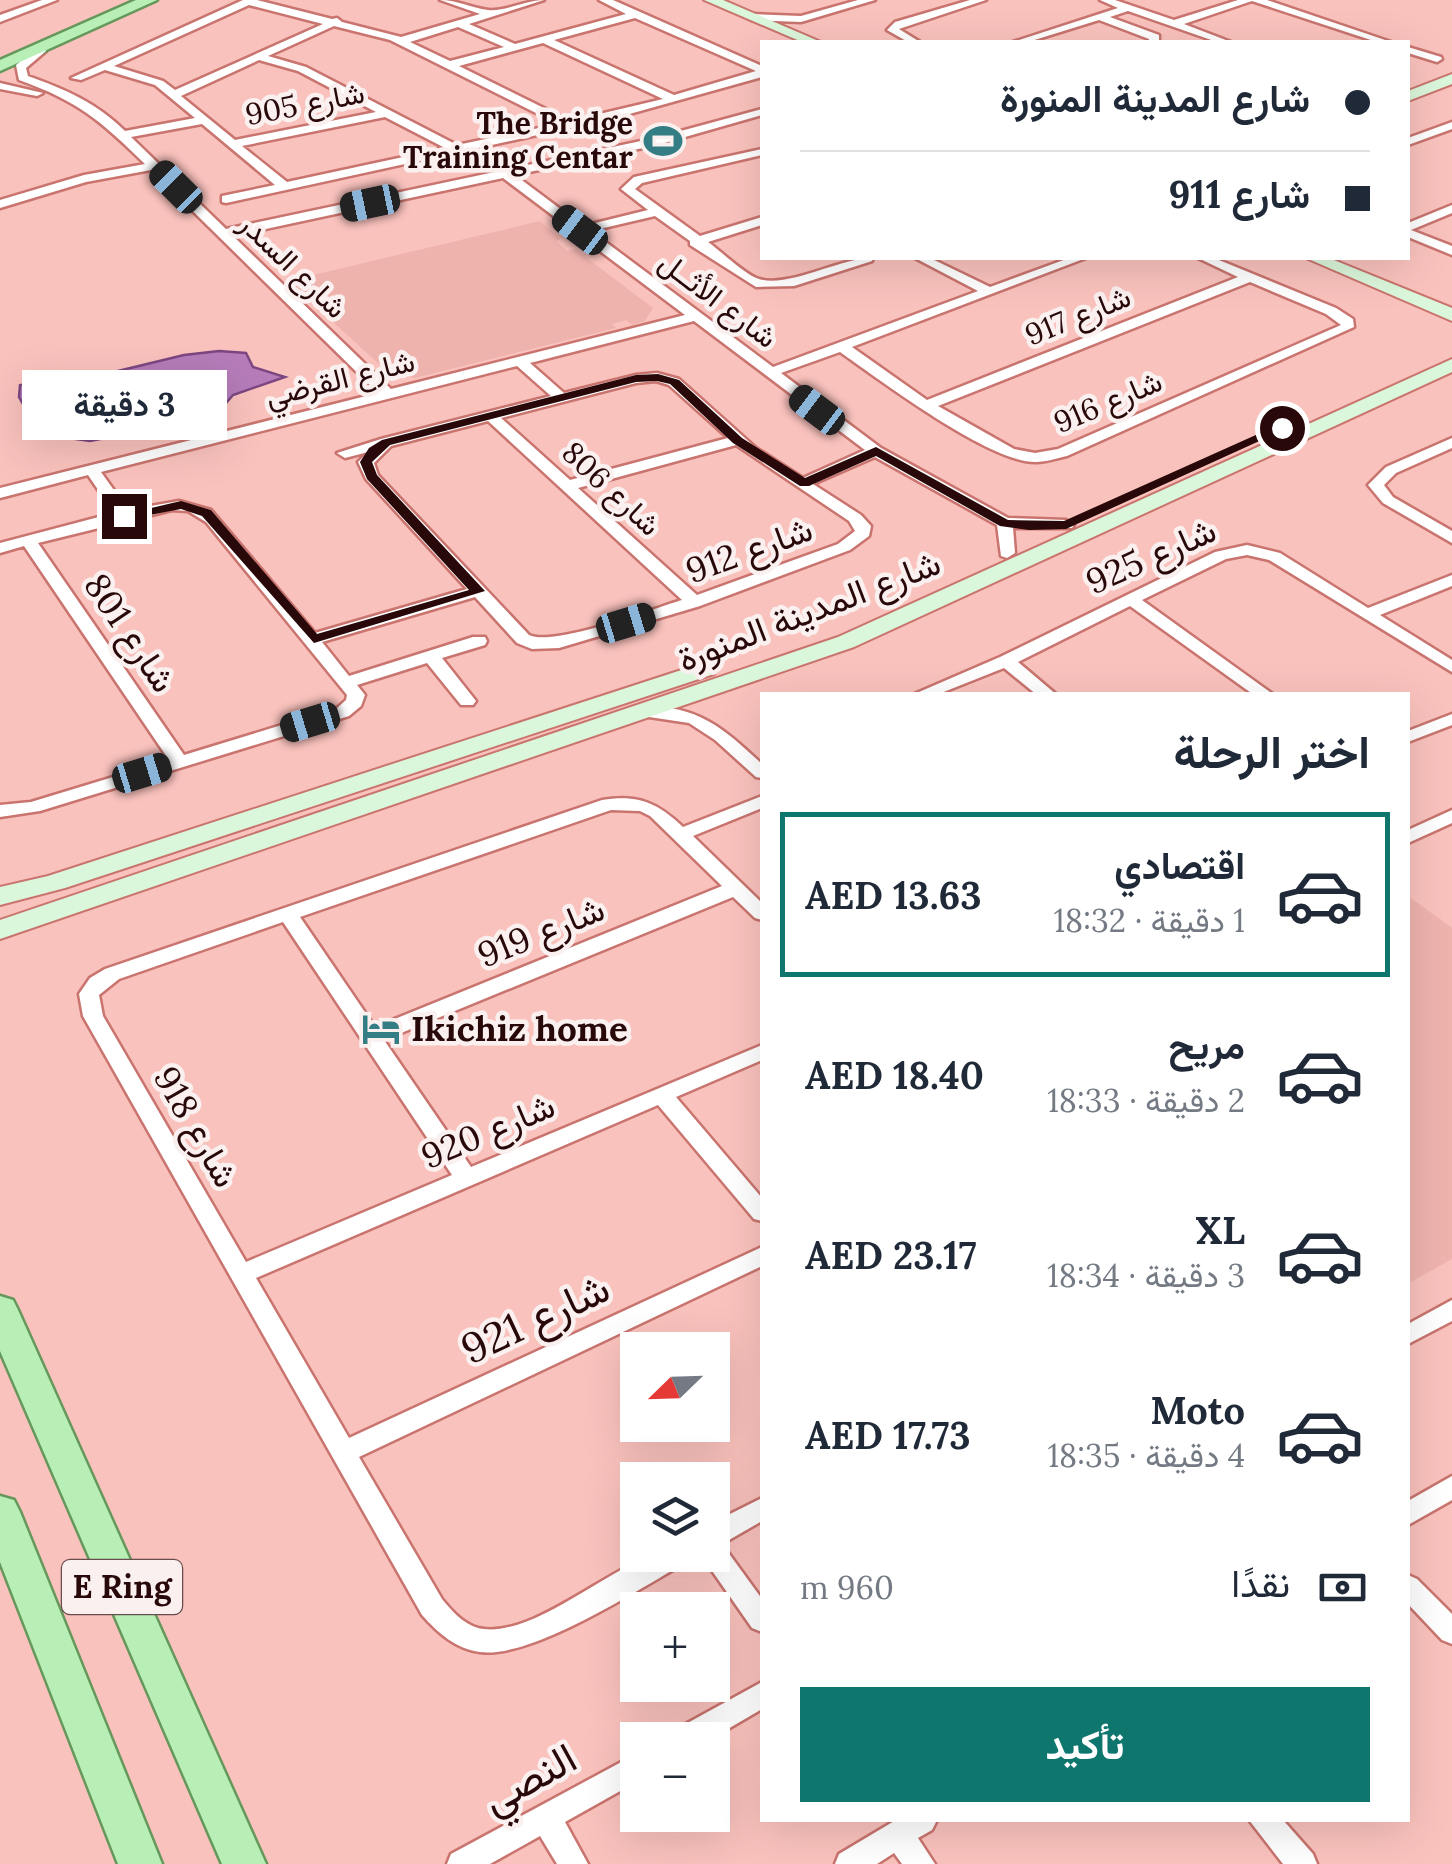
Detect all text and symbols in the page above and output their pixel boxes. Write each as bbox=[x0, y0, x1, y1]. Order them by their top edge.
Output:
street label: شارع 905 bbox=[242, 73, 368, 135]
text: شارع المدينة المنورة bbox=[1000, 74, 1310, 122]
place label: The Bridge Training Centar bbox=[403, 104, 634, 177]
sports icon: The Bridge Training Centar bbox=[642, 120, 684, 162]
car bbox=[144, 155, 208, 219]
text: شارع 911 bbox=[1168, 170, 1310, 218]
car bbox=[338, 182, 402, 224]
car bbox=[547, 200, 613, 260]
street label: شارع السدر bbox=[230, 204, 356, 327]
street label: شارع الأثــل bbox=[651, 242, 785, 358]
street label: شارع 917 bbox=[1019, 277, 1137, 355]
street label: شارع القرضي bbox=[261, 341, 420, 421]
street label: شارع 916 bbox=[1048, 361, 1168, 443]
callout: 3 دقيقة bbox=[22, 371, 226, 441]
car bbox=[784, 380, 850, 440]
text: 3 دقيقة bbox=[74, 384, 175, 425]
route start bbox=[1260, 406, 1305, 451]
street label: شارع 806 bbox=[553, 433, 669, 545]
route end bbox=[102, 494, 147, 539]
street label: شارع 912 bbox=[679, 506, 819, 595]
street label: شارع 925 bbox=[1079, 507, 1224, 606]
street label: شارع المدينة المنورة bbox=[671, 540, 947, 683]
street label: شارع 801 bbox=[73, 565, 186, 702]
car bbox=[593, 600, 659, 646]
car bbox=[277, 699, 343, 745]
text: اختر الرحلة bbox=[1174, 723, 1370, 780]
car bbox=[109, 750, 175, 796]
text: اقتصادي bbox=[1114, 841, 1245, 889]
icon: car bbox=[1275, 850, 1365, 940]
text: AED 13.63 bbox=[805, 871, 982, 919]
street label: شارع 919 bbox=[471, 886, 612, 979]
text: 1 دقيقة · 18:32 bbox=[1053, 900, 1245, 941]
place label: Ikichiz home bbox=[411, 1006, 628, 1051]
hotel icon: Ikichiz home bbox=[360, 1008, 402, 1050]
text: مريح bbox=[1169, 1021, 1245, 1069]
icon: car bbox=[1275, 1030, 1365, 1120]
text: AED 18.40 bbox=[805, 1051, 984, 1099]
street label: شارع 918 bbox=[142, 1058, 249, 1196]
text: 2 دقيقة · 18:33 bbox=[1047, 1080, 1245, 1121]
street label: شارع 920 bbox=[414, 1082, 562, 1181]
text: XL bbox=[1195, 1206, 1245, 1254]
icon: car bbox=[1275, 1210, 1365, 1300]
text: AED 23.17 bbox=[805, 1231, 977, 1279]
text: 3 دقيقة · 18:34 bbox=[1047, 1255, 1245, 1296]
street label: شارع 921 bbox=[452, 1260, 619, 1378]
north arrow bbox=[620, 1332, 730, 1442]
map controls bbox=[620, 1332, 730, 1832]
text: Moto bbox=[1150, 1386, 1245, 1434]
icon: car bbox=[1275, 1390, 1365, 1480]
text: AED 17.73 bbox=[805, 1411, 971, 1459]
text: 4 دقيقة · 18:35 bbox=[1047, 1435, 1245, 1476]
button: layers bbox=[620, 1462, 730, 1572]
text: نقدًا bbox=[1231, 1559, 1290, 1607]
road number: E Ring bbox=[62, 1560, 182, 1614]
icon: cash bbox=[1315, 1560, 1370, 1615]
text: 960 m bbox=[800, 1567, 894, 1608]
button: + bbox=[620, 1592, 730, 1702]
button: تأكيد bbox=[800, 1687, 1370, 1802]
button: − bbox=[620, 1722, 730, 1832]
street label: النصي bbox=[472, 1730, 589, 1833]

